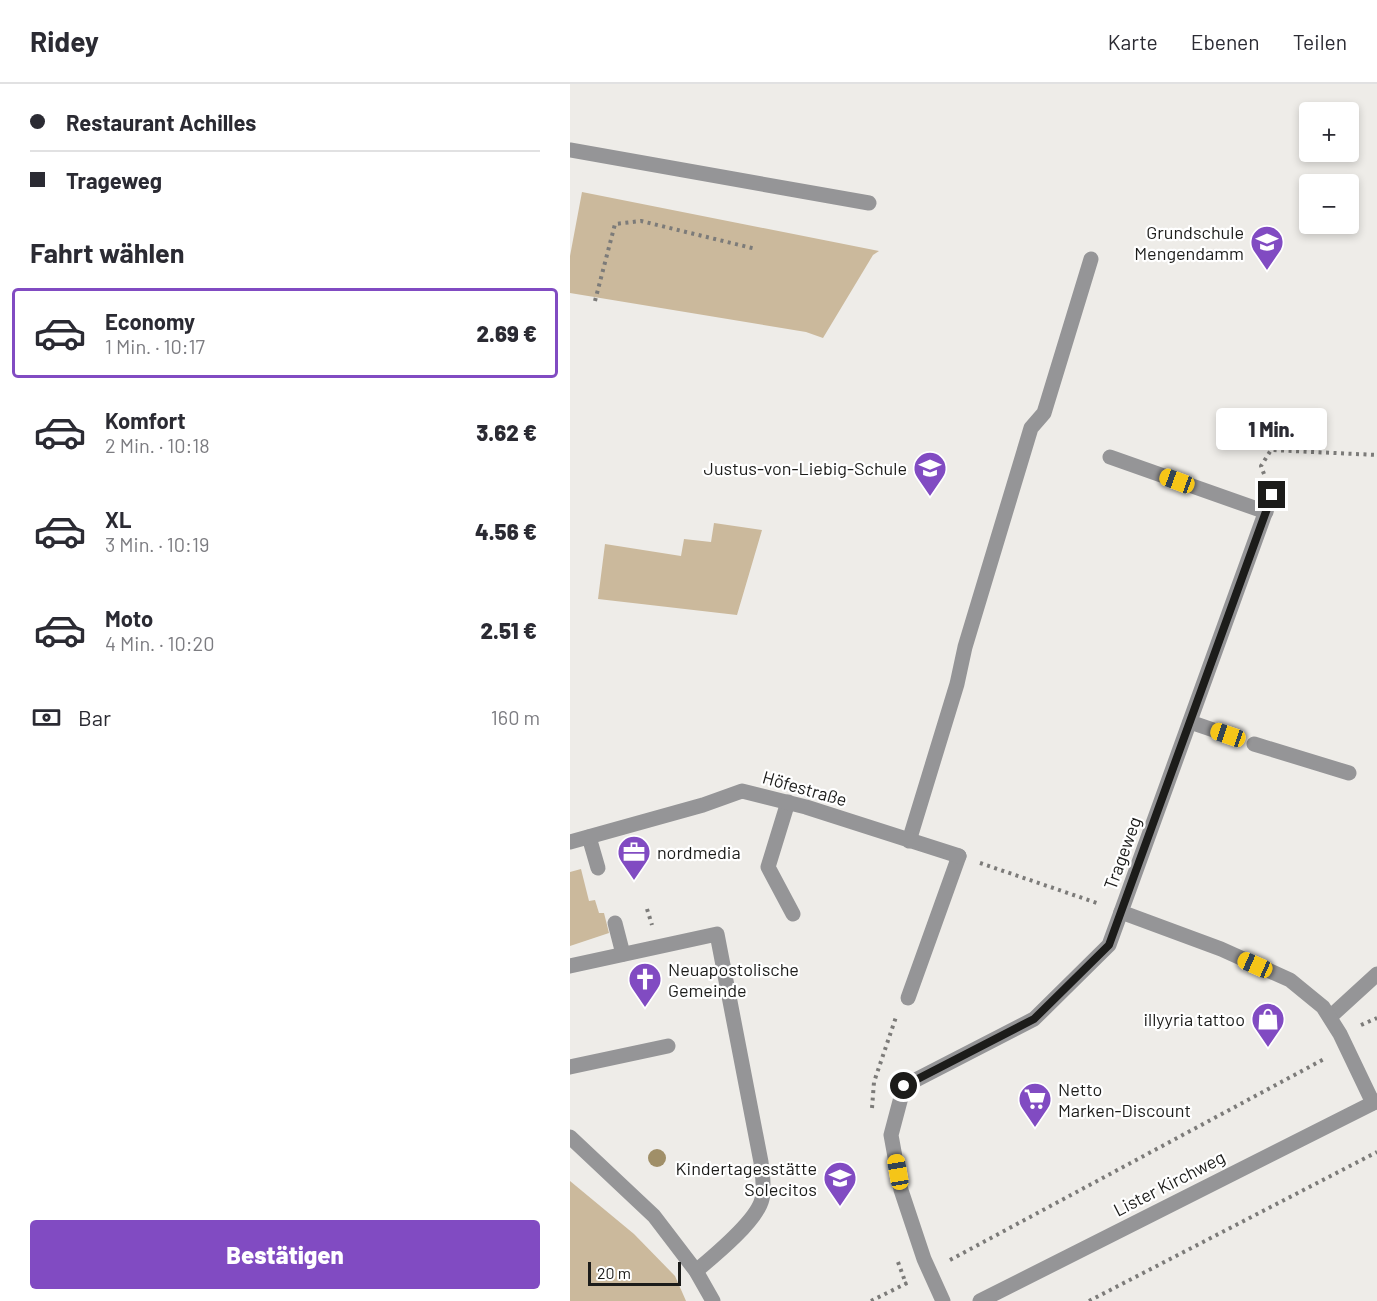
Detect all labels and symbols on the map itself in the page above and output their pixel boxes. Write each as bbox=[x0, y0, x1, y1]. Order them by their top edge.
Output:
place label: Grundschule Mengendamm bbox=[1134, 221, 1244, 264]
school or university icon: Grundschule Mengendamm bbox=[1249, 224, 1285, 271]
callout: 1 Min. bbox=[1216, 408, 1328, 450]
school or university icon: Justus-von-Liebig-Schule bbox=[912, 450, 948, 497]
place label: Justus-von-Liebig-Schule bbox=[704, 457, 907, 479]
car bbox=[1157, 466, 1197, 496]
route end bbox=[1258, 481, 1285, 508]
car bbox=[1208, 721, 1248, 749]
street label: Höfestraße bbox=[760, 765, 850, 811]
street label: Trageweg bbox=[1099, 814, 1145, 892]
office icon: nordmedia bbox=[616, 834, 652, 881]
place label: nordmedia bbox=[657, 841, 741, 863]
car bbox=[1235, 949, 1275, 981]
place label: Neuapostolische Gemeinde bbox=[668, 958, 799, 1001]
church icon: Neuapostolische Gemeinde bbox=[627, 961, 663, 1008]
shop icon: illyyria tattoo bbox=[1250, 1001, 1286, 1048]
place label: illyyria tattoo bbox=[1143, 1008, 1245, 1030]
route start bbox=[890, 1072, 917, 1099]
place label: Netto Marken-Discount bbox=[1058, 1078, 1191, 1121]
supermarket icon: Netto Marken-Discount bbox=[1017, 1081, 1053, 1128]
street label: Lister Kirchweg bbox=[1110, 1145, 1228, 1221]
car bbox=[886, 1153, 910, 1191]
place label: Kindertagesstätte Solecitos bbox=[676, 1157, 817, 1200]
school or university icon: Kindertagesstätte Solecitos bbox=[822, 1160, 858, 1207]
scale bar bbox=[588, 1259, 681, 1286]

